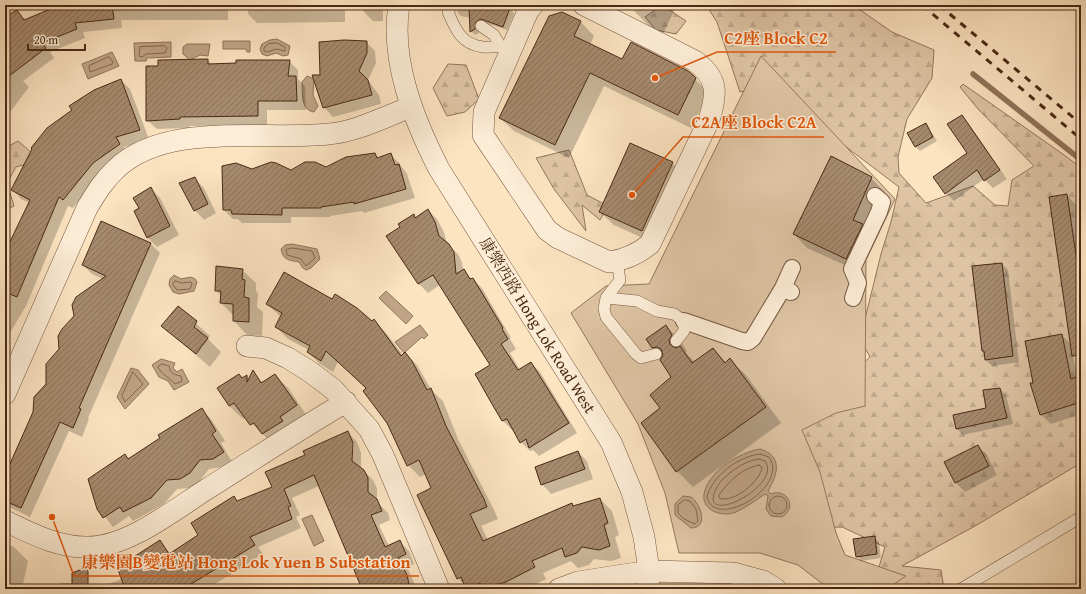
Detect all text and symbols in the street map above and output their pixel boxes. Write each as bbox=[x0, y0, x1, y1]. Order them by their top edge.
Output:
callout: C2座 Block C2 bbox=[717, 23, 836, 52]
text: C2座 Block C2 bbox=[724, 25, 828, 50]
scale bar bbox=[28, 26, 85, 52]
text: 20 m bbox=[34, 31, 58, 48]
callout: C2A座 Block C2A bbox=[683, 108, 824, 137]
text: C2A座 Block C2A bbox=[691, 109, 817, 134]
street label: 康樂西路 Hong Lok Road West bbox=[474, 232, 602, 418]
callout: 康樂園B變電站 Hong Lok Yuen B Substation bbox=[74, 547, 419, 576]
text: 康樂園B變電站 Hong Lok Yuen B Substation bbox=[81, 549, 411, 574]

